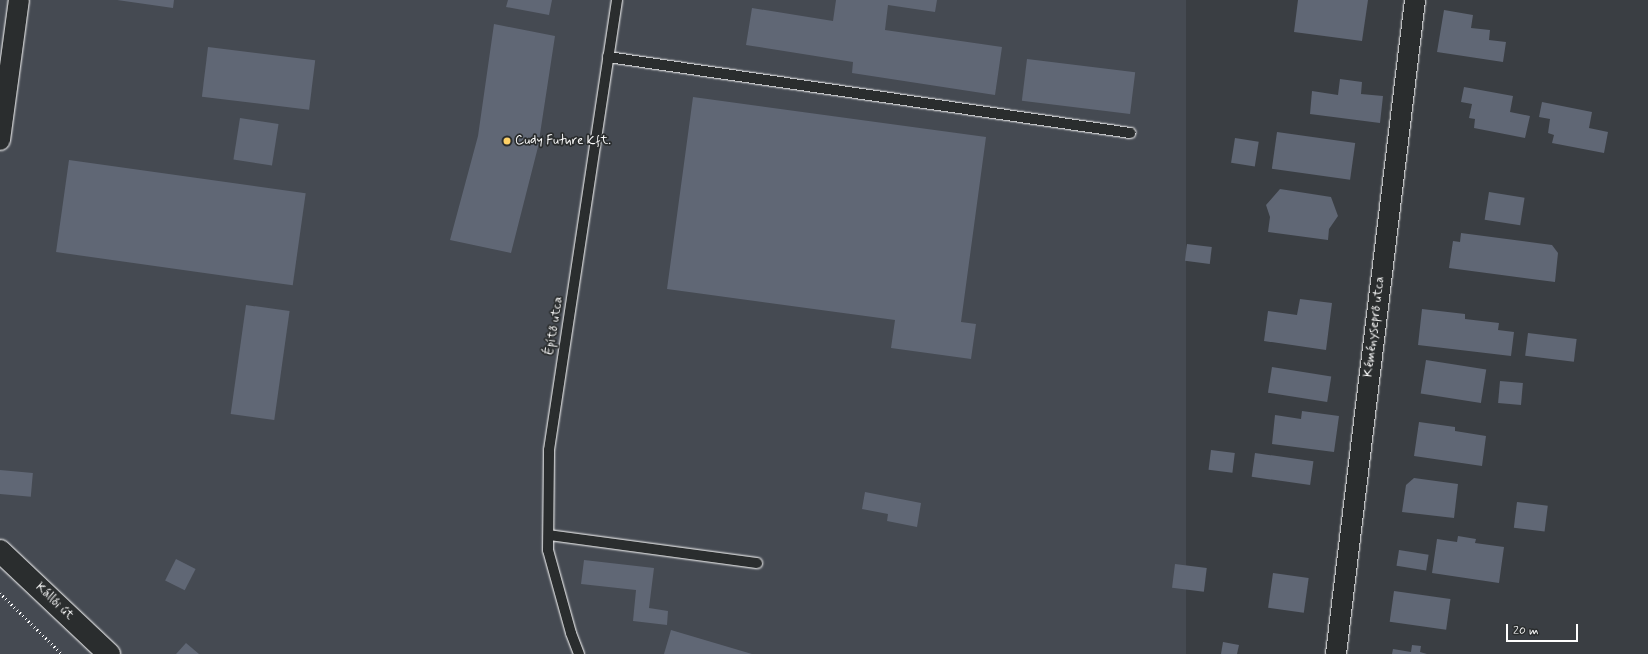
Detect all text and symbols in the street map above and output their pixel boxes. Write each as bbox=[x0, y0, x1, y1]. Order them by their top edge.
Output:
place label: Cudy Future Kft. bbox=[515, 133, 611, 149]
marker: Cudy Future Kft. bbox=[502, 136, 512, 146]
street label: Kéményseprő utca bbox=[1361, 276, 1389, 378]
street label: Építő utca bbox=[543, 296, 567, 356]
street label: Kállói út bbox=[32, 580, 76, 624]
scale bar bbox=[1508, 616, 1580, 642]
text: 20 m bbox=[1513, 623, 1539, 639]

